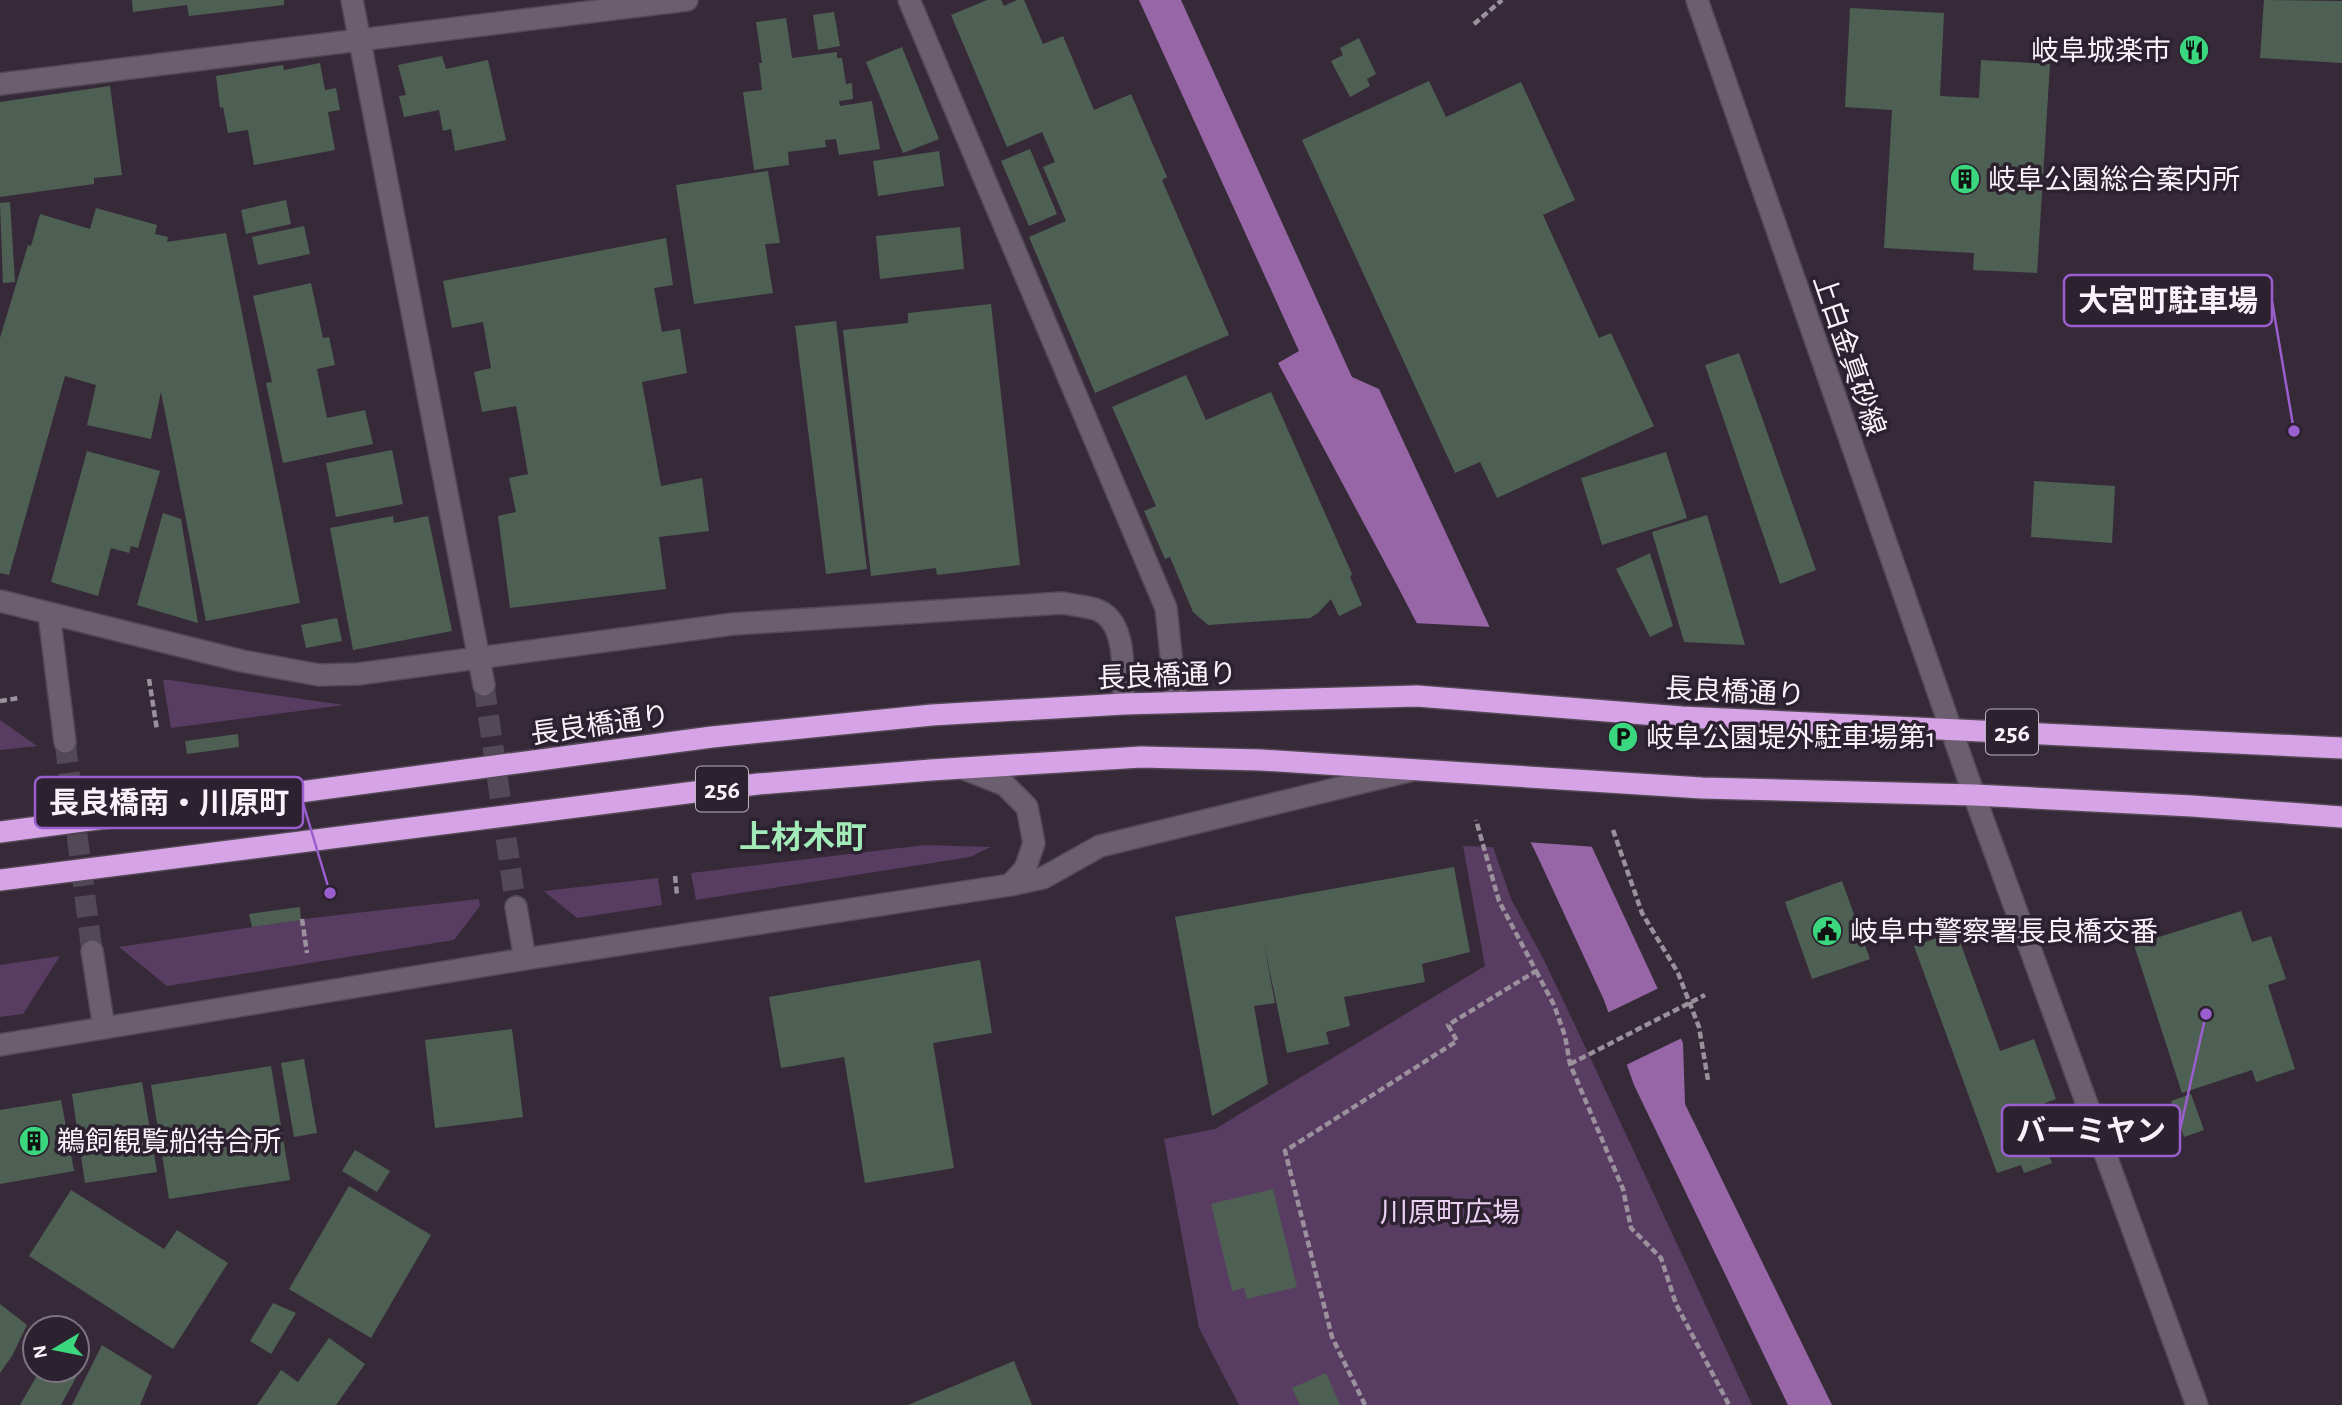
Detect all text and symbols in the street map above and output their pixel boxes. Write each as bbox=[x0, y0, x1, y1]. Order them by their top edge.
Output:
restaurant icon: 岐阜城楽市 bbox=[2177, 33, 2211, 67]
place label: 岐阜城楽市 bbox=[2031, 36, 2171, 66]
building icon: 岐阜公園総合案内所 bbox=[1948, 162, 1982, 196]
place label: 岐阜公園総合案内所 bbox=[1988, 165, 2240, 195]
street label: 上白金真砂線 bbox=[1808, 271, 1891, 440]
callout: 大宮町駐車場 bbox=[2064, 275, 2272, 326]
text: 大宮町駐車場 bbox=[2078, 285, 2258, 317]
street label: 長良橋通り bbox=[1097, 659, 1238, 693]
street label: 長良橋通り bbox=[1664, 673, 1806, 711]
street label: 長良橋通り bbox=[529, 700, 672, 750]
road number: 256 bbox=[1986, 710, 2038, 754]
parking icon: 岐阜公園堤外駐車場第1 bbox=[1606, 720, 1640, 754]
place label: 岐阜公園堤外駐車場第1 bbox=[1646, 723, 1936, 753]
road number: 256 bbox=[696, 766, 748, 811]
callout: 長良橋南・川原町 bbox=[35, 777, 303, 828]
text: 長良橋南・川原町 bbox=[49, 787, 289, 819]
district label: 上材木町 bbox=[739, 820, 867, 854]
public building icon: 岐阜中警察署長良橋交番 bbox=[1810, 914, 1844, 948]
place label: 岐阜中警察署長良橋交番 bbox=[1850, 917, 2158, 947]
callout: バーミヤン bbox=[2002, 1105, 2180, 1156]
text: バーミヤン bbox=[2016, 1115, 2166, 1147]
building icon: 鵜飼観覧船待合所 bbox=[17, 1124, 51, 1158]
place label: 鵜飼観覧船待合所 bbox=[57, 1127, 281, 1157]
park label: 川原町広場 bbox=[1380, 1198, 1520, 1228]
north arrow bbox=[21, 1314, 91, 1384]
text: N bbox=[30, 1344, 51, 1360]

